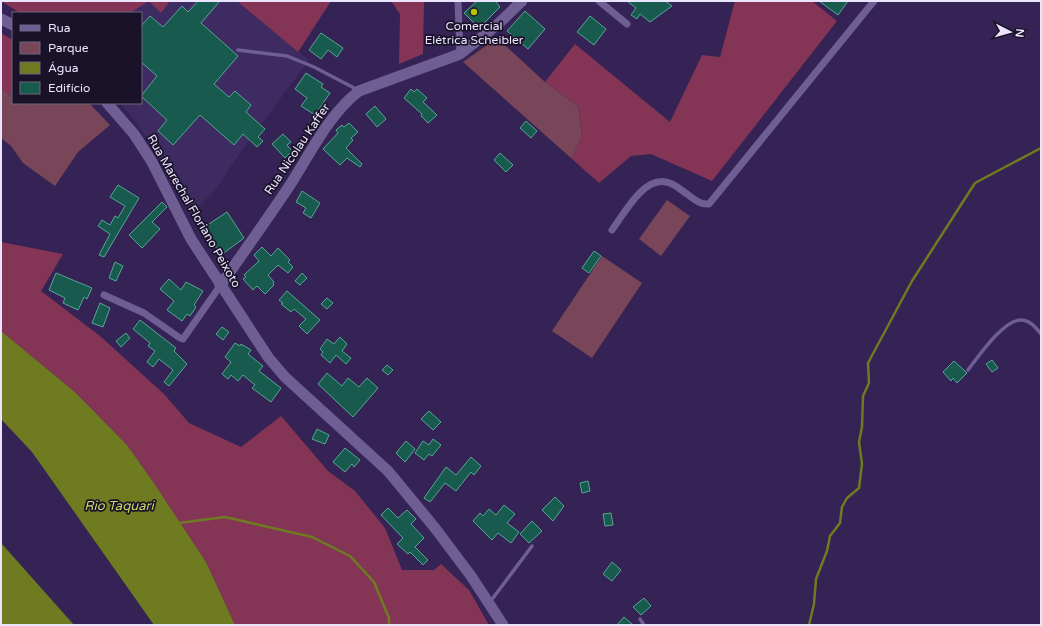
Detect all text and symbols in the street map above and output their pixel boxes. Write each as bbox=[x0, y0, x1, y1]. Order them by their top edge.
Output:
marker: Comercial Elétrica Scheibler bbox=[469, 7, 479, 17]
legend bbox=[12, 12, 142, 104]
north arrow bbox=[990, 12, 1030, 52]
place label: Comercial Elétrica Scheibler bbox=[425, 19, 524, 47]
text: Rua bbox=[48, 21, 71, 35]
text: N bbox=[1013, 28, 1026, 38]
text: Parque bbox=[48, 41, 89, 55]
text: Água bbox=[48, 61, 78, 75]
text: Edifício bbox=[48, 81, 90, 95]
street label: Rua Nicolau Kaffer bbox=[261, 100, 333, 197]
street label: Rua Marechal Floriano Peixoto bbox=[144, 132, 244, 290]
water label: Rio Taquari bbox=[84, 498, 156, 514]

